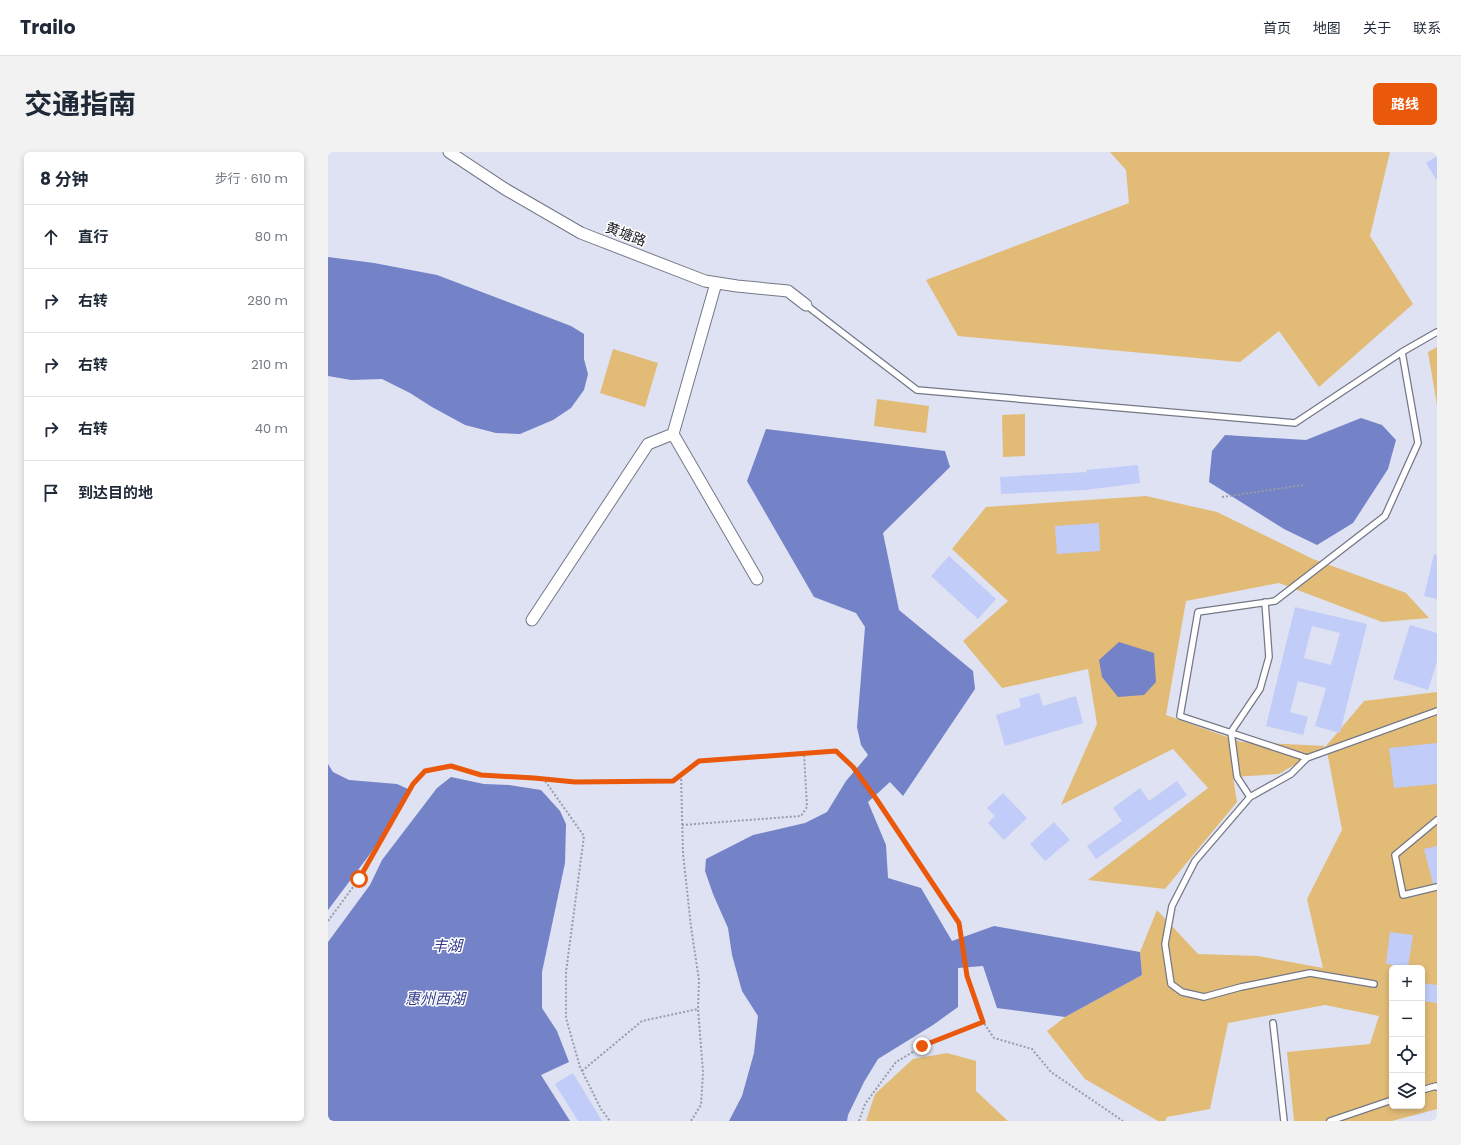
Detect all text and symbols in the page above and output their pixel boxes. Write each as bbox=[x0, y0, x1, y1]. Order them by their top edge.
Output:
text: Trailo bbox=[20, 14, 76, 41]
text: 首页 bbox=[1263, 18, 1291, 38]
text: 地图 bbox=[1313, 18, 1341, 38]
text: 关于 bbox=[1363, 18, 1391, 38]
text: 联系 bbox=[1413, 18, 1441, 38]
button: 路线 bbox=[1373, 83, 1437, 125]
text: 交通指南 bbox=[24, 85, 136, 124]
text: 8 分钟 bbox=[40, 167, 89, 191]
text: 步行 · 610 m bbox=[215, 169, 288, 188]
street label: 黄塘路 bbox=[603, 217, 649, 251]
icon: ahead bbox=[40, 226, 62, 248]
text: 直行 bbox=[78, 226, 108, 247]
text: 80 m bbox=[255, 227, 288, 246]
icon: right bbox=[40, 290, 62, 312]
text: 右转 bbox=[78, 290, 108, 311]
text: 280 m bbox=[247, 291, 288, 310]
icon: right bbox=[40, 354, 62, 376]
text: 右转 bbox=[78, 354, 108, 375]
text: 210 m bbox=[251, 355, 288, 374]
icon: right bbox=[40, 418, 62, 440]
text: 右转 bbox=[78, 418, 108, 439]
text: 40 m bbox=[255, 419, 288, 438]
icon: arrive bbox=[40, 482, 62, 504]
text: 到达目的地 bbox=[78, 482, 153, 503]
route start bbox=[350, 870, 368, 888]
water label: 丰湖 bbox=[432, 935, 464, 956]
map controls bbox=[1389, 965, 1425, 1109]
button: + bbox=[1389, 965, 1425, 1001]
water label: 惠州西湖 bbox=[405, 988, 467, 1009]
button: − bbox=[1389, 1001, 1425, 1037]
route end bbox=[913, 1037, 931, 1055]
button: locate bbox=[1389, 1037, 1425, 1073]
button: layers bbox=[1389, 1073, 1425, 1109]

